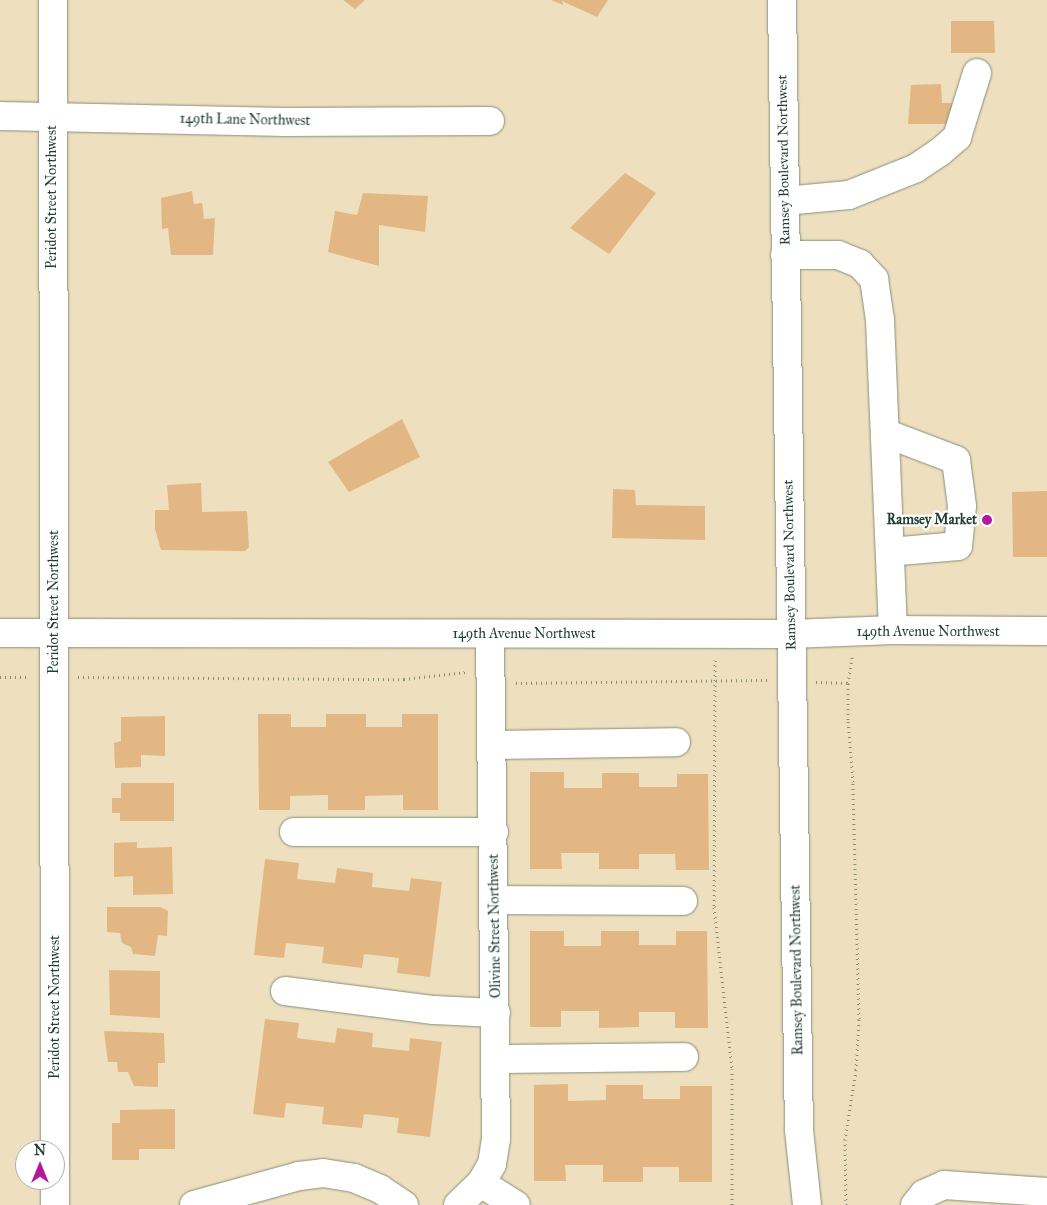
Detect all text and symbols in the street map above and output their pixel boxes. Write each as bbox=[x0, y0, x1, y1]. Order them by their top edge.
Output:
street label: Ramsey Boulevard Northwest bbox=[774, 75, 794, 245]
street label: 149th Lane Northwest bbox=[179, 110, 311, 130]
street label: Peridot Street Northwest bbox=[44, 125, 60, 269]
street label: Ramsey Boulevard Northwest bbox=[780, 480, 800, 650]
place label: Ramsey Market bbox=[886, 512, 977, 528]
marker: Ramsey Market bbox=[981, 514, 993, 526]
street label: Peridot Street Northwest bbox=[46, 530, 62, 674]
street label: 149th Avenue Northwest bbox=[856, 624, 1000, 640]
street label: 149th Avenue Northwest bbox=[452, 626, 596, 642]
street label: Olivine Street Northwest bbox=[485, 854, 505, 998]
street label: Ramsey Boulevard Northwest bbox=[787, 885, 807, 1055]
street label: Peridot Street Northwest bbox=[47, 935, 63, 1079]
north arrow bbox=[15, 1140, 65, 1190]
text: N bbox=[34, 1142, 46, 1159]

